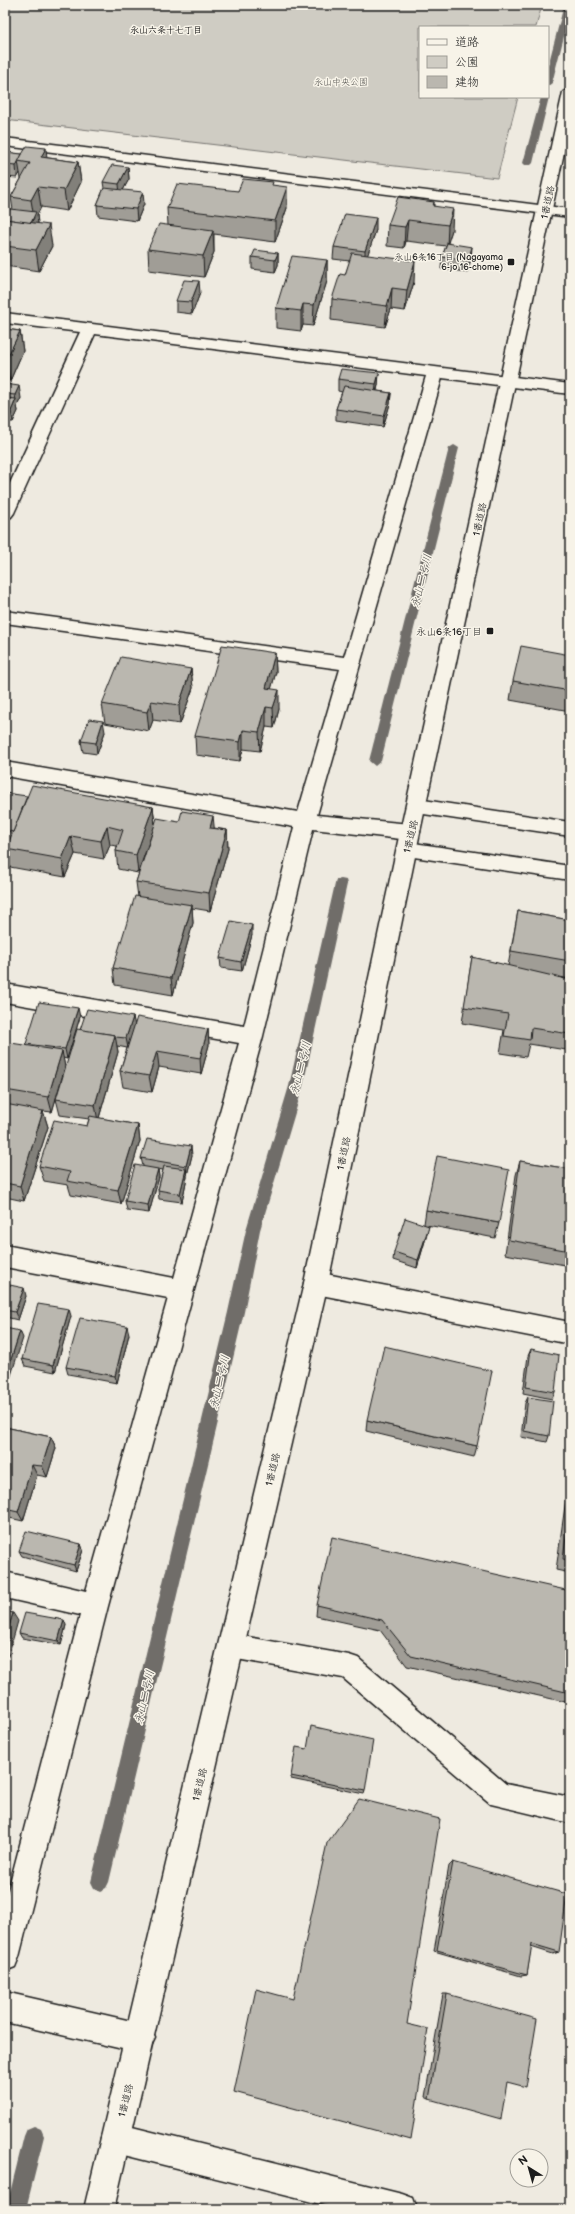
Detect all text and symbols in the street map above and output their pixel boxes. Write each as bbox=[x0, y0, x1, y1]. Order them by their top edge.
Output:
district label: 永山六条十七丁目 bbox=[130, 25, 202, 36]
legend bbox=[419, 26, 549, 98]
text: 道路 bbox=[455, 35, 479, 50]
text: 公園 bbox=[455, 55, 479, 70]
text: 建物 bbox=[455, 75, 479, 90]
park label: 永山中央公園 bbox=[314, 77, 368, 88]
street label: 1番道路 bbox=[539, 184, 557, 220]
place label: 永山6条16丁目 (Nagayama 6-jo 16-chome) bbox=[394, 252, 503, 273]
marker: 永山6条16丁目 (Nagayama 6-jo 16-chome) bbox=[506, 257, 516, 267]
street label: 1番道路 bbox=[471, 501, 489, 537]
water label: 永山二号川 bbox=[409, 553, 434, 609]
place label: 永山6条16丁目 bbox=[416, 626, 482, 638]
marker: 永山6条16丁目 bbox=[485, 626, 495, 636]
street label: 1番道路 bbox=[401, 818, 421, 854]
water label: 永山二号川 bbox=[288, 1040, 313, 1096]
street label: 1番道路 bbox=[335, 1135, 353, 1171]
water label: 永山二号川 bbox=[207, 1354, 232, 1410]
street label: 1番道路 bbox=[263, 1451, 283, 1487]
water label: 永山二号川 bbox=[132, 1669, 157, 1725]
street label: 1番道路 bbox=[190, 1766, 210, 1802]
street label: 1番道路 bbox=[116, 2082, 136, 2118]
north arrow bbox=[509, 2148, 549, 2188]
text: N bbox=[516, 2153, 530, 2168]

